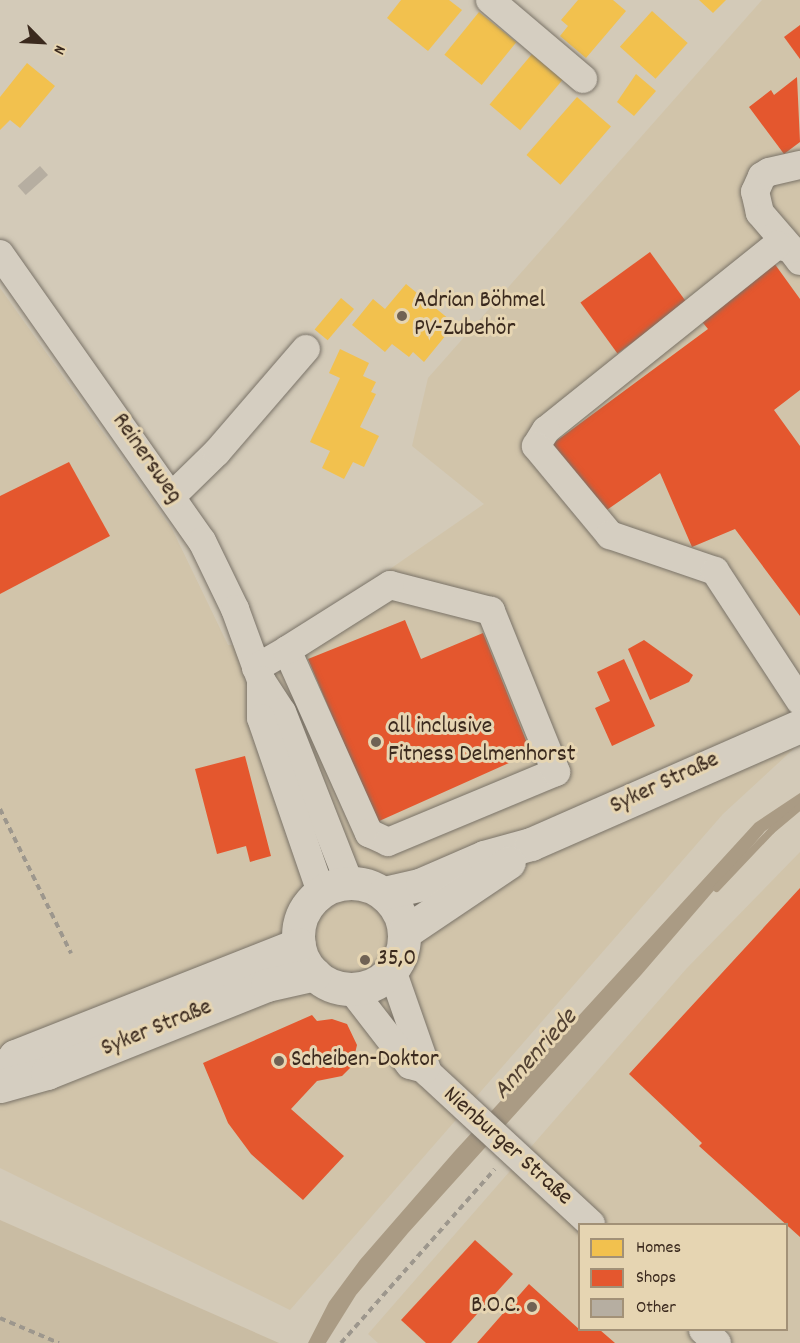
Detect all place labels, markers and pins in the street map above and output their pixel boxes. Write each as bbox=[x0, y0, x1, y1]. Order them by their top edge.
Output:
place label: Adrian Böhmel PV-Zubehör bbox=[414, 288, 545, 344]
marker: Adrian Böhmel PV-Zubehör bbox=[395, 309, 409, 323]
place label: all inclusive Fitness Delmenhorst bbox=[388, 714, 576, 770]
marker: all inclusive Fitness Delmenhorst bbox=[369, 735, 383, 749]
place label: 35,0 bbox=[377, 946, 416, 974]
marker: 35,0 bbox=[358, 953, 372, 967]
place label: Scheiben-Doktor bbox=[291, 1047, 439, 1075]
marker: Scheiben-Doktor bbox=[272, 1054, 286, 1068]
place label: B.O.C. bbox=[471, 1293, 520, 1321]
marker: B.O.C. bbox=[525, 1300, 539, 1314]

